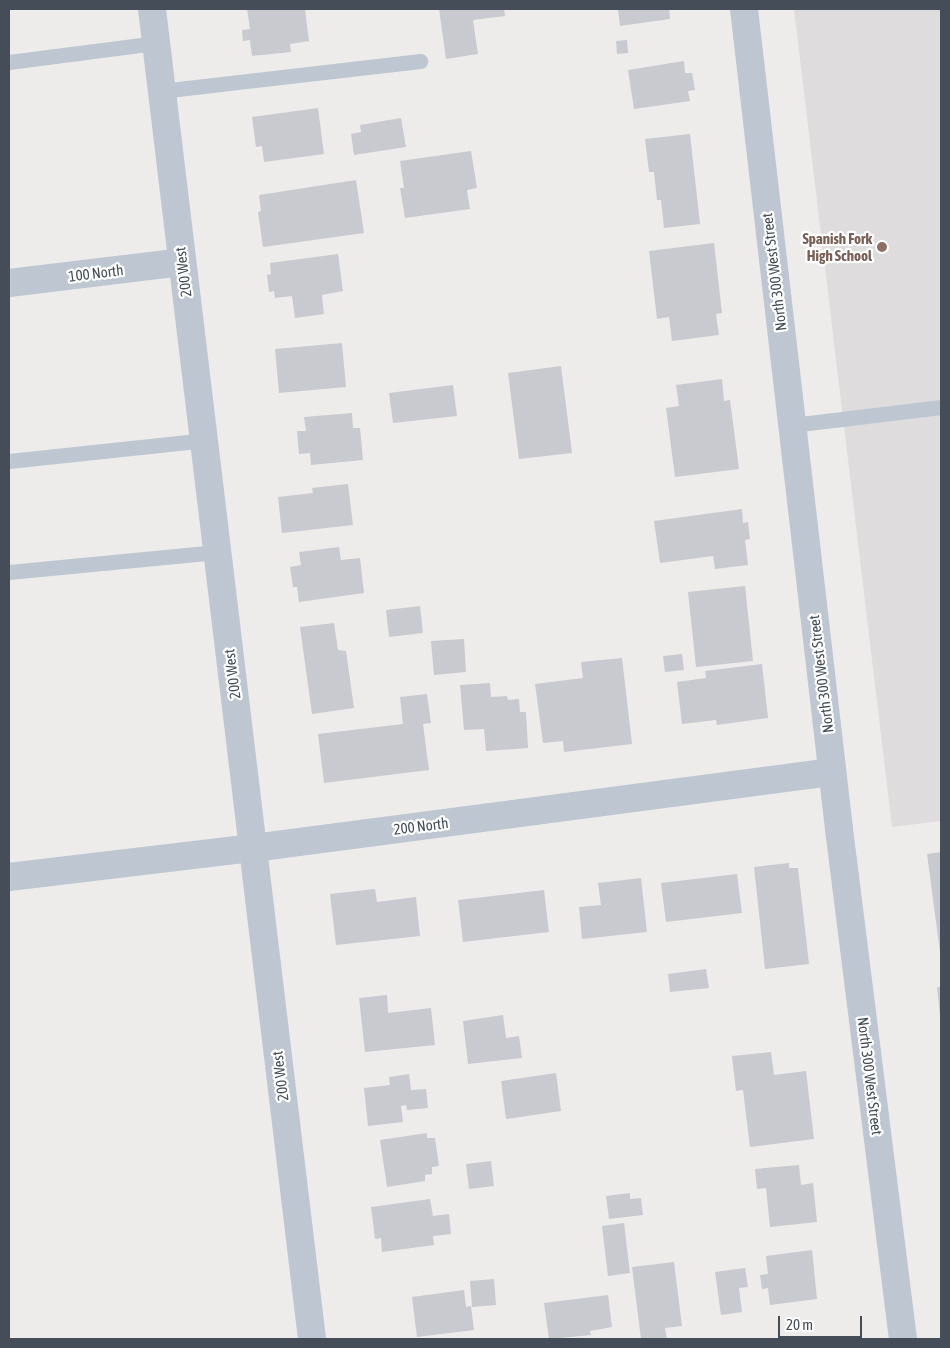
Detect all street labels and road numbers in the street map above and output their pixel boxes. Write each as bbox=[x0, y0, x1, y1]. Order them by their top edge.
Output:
street label: North 300 West Street bbox=[758, 212, 790, 332]
street label: 200 West bbox=[171, 246, 195, 298]
street label: 100 North bbox=[68, 261, 124, 285]
street label: North 300 West Street bbox=[805, 614, 837, 734]
street label: 200 West bbox=[220, 648, 244, 700]
street label: 200 North bbox=[393, 814, 449, 838]
street label: North 300 West Street bbox=[854, 1016, 886, 1136]
street label: 200 West bbox=[268, 1050, 292, 1102]

